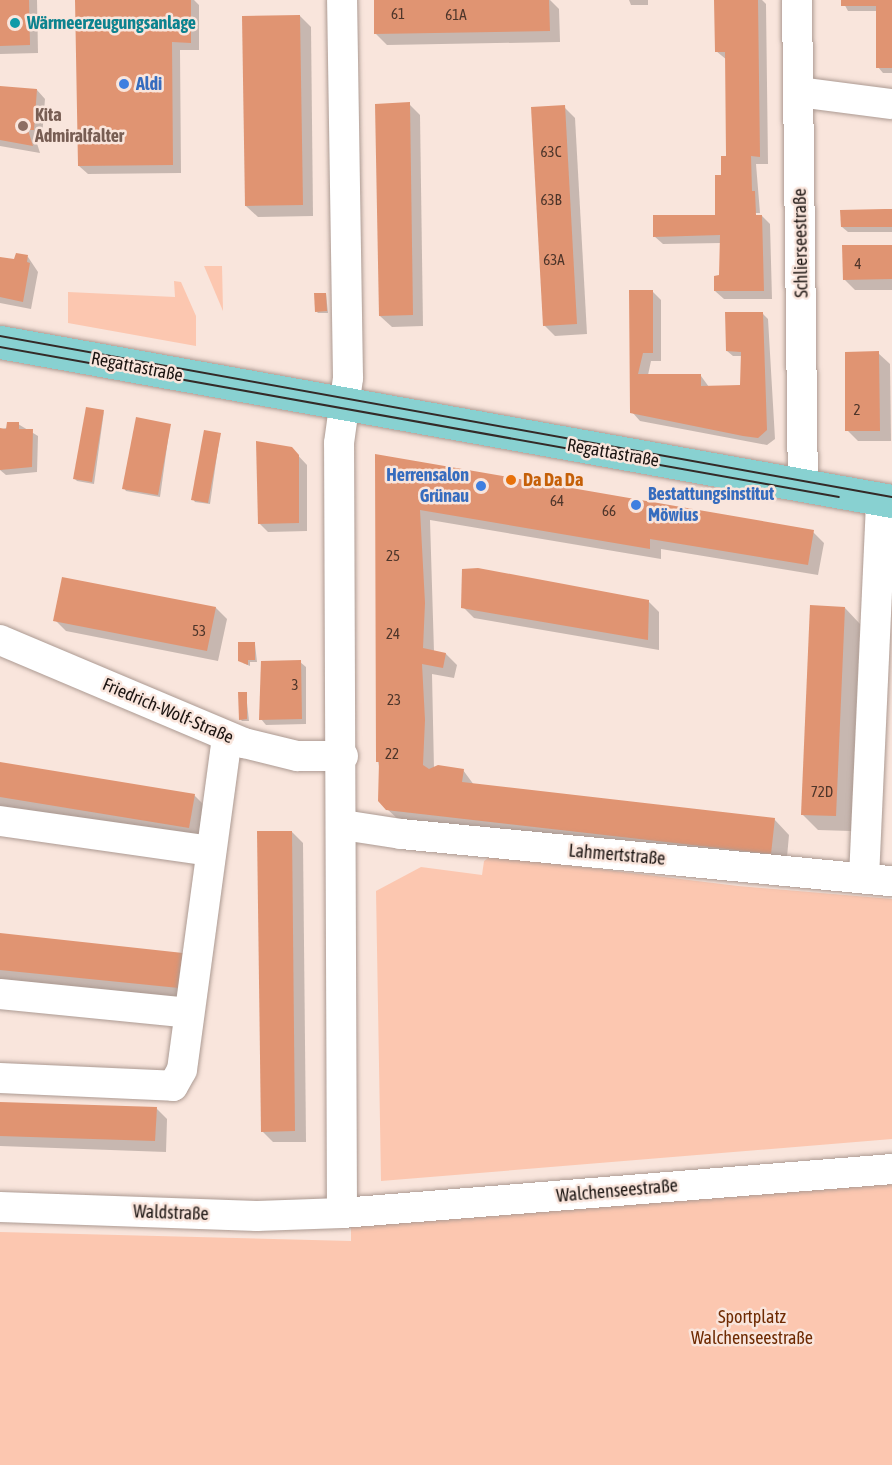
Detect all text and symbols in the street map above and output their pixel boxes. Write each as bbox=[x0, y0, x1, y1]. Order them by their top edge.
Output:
house number: 61 bbox=[391, 5, 405, 23]
house number: 61A bbox=[445, 6, 467, 24]
place label: Wärmeerzeugungsanlage bbox=[27, 12, 196, 34]
marker: Wärmeerzeugungsanlage bbox=[8, 16, 22, 30]
place label: Aldi bbox=[136, 73, 162, 95]
marker: Aldi bbox=[117, 77, 131, 91]
place label: Kita Admiralfalter bbox=[35, 105, 124, 148]
marker: Kita Admiralfalter bbox=[16, 119, 30, 133]
house number: 63C bbox=[541, 143, 561, 161]
street label: Schlierseestraße bbox=[789, 188, 813, 298]
house number: 63B bbox=[540, 191, 562, 209]
house number: 63A bbox=[543, 251, 565, 269]
house number: 4 bbox=[854, 255, 862, 273]
street label: Regattastraße bbox=[89, 348, 185, 386]
house number: 2 bbox=[853, 401, 861, 419]
street label: Regattastraße bbox=[565, 434, 661, 472]
place label: Herrensalon Grünau bbox=[386, 465, 469, 508]
place label: Da Da Da bbox=[523, 469, 583, 491]
marker: Da Da Da bbox=[504, 473, 518, 487]
marker: Herrensalon Grünau bbox=[474, 479, 488, 493]
place label: Bestattungsinstitut Möwius bbox=[648, 484, 774, 526]
house number: 64 bbox=[550, 492, 564, 510]
marker: Bestattungsinstitut Möwius bbox=[629, 498, 643, 512]
house number: 66 bbox=[602, 502, 616, 520]
house number: 25 bbox=[386, 547, 400, 565]
house number: 53 bbox=[192, 622, 206, 640]
house number: 24 bbox=[386, 625, 400, 643]
street label: Friedrich-Wolf-Straße bbox=[99, 674, 237, 748]
house number: 3 bbox=[291, 676, 299, 694]
house number: 23 bbox=[387, 691, 401, 709]
house number: 22 bbox=[385, 745, 399, 763]
house number: 72D bbox=[811, 783, 833, 801]
street label: Lahmertstraße bbox=[568, 840, 666, 870]
street label: Walchenseestraße bbox=[555, 1175, 679, 1207]
street label: Waldstraße bbox=[133, 1201, 209, 1225]
park label: Sportplatz Walchenseestraße bbox=[691, 1307, 813, 1350]

